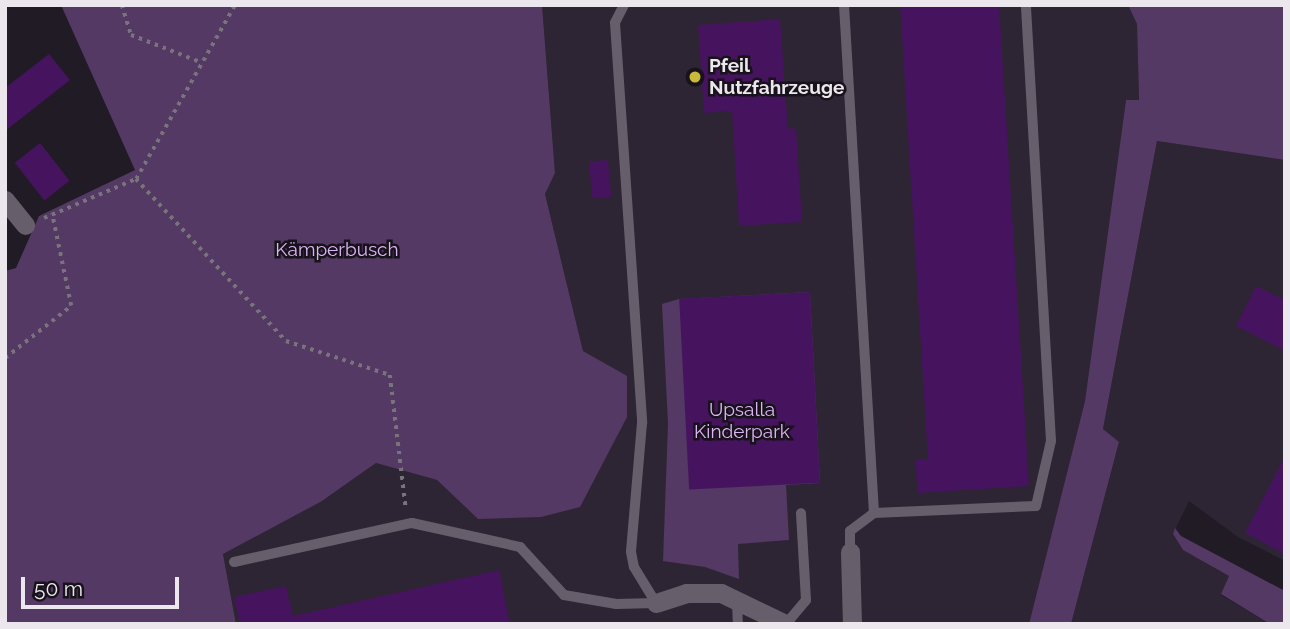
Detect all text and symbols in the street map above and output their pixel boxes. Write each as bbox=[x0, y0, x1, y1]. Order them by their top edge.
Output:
place label: Pfeil Nutzfahrzeuge bbox=[709, 55, 844, 99]
marker: Pfeil Nutzfahrzeuge bbox=[687, 69, 703, 85]
park label: Kämperbusch bbox=[275, 239, 399, 261]
park label: Upsalla Kinderpark bbox=[694, 399, 790, 443]
scale bar bbox=[24, 562, 182, 606]
text: 50 m bbox=[34, 576, 83, 601]

